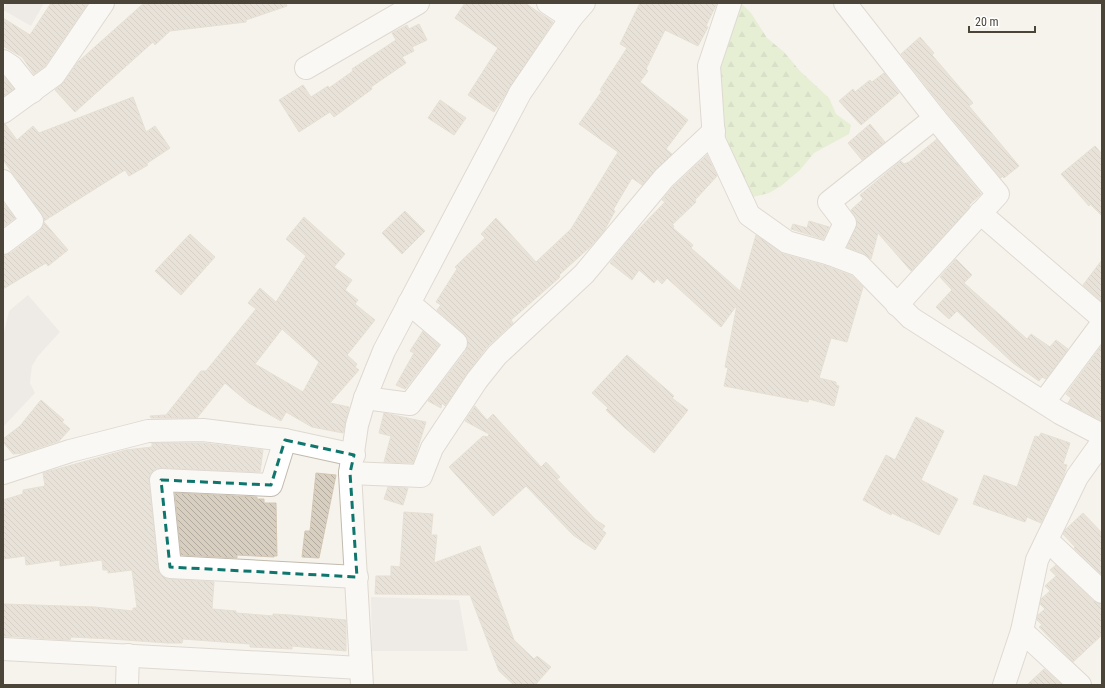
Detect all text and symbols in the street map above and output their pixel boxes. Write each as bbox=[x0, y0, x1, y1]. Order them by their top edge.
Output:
scale bar bbox=[969, 8, 1035, 34]
text: 20 m bbox=[975, 15, 999, 29]

